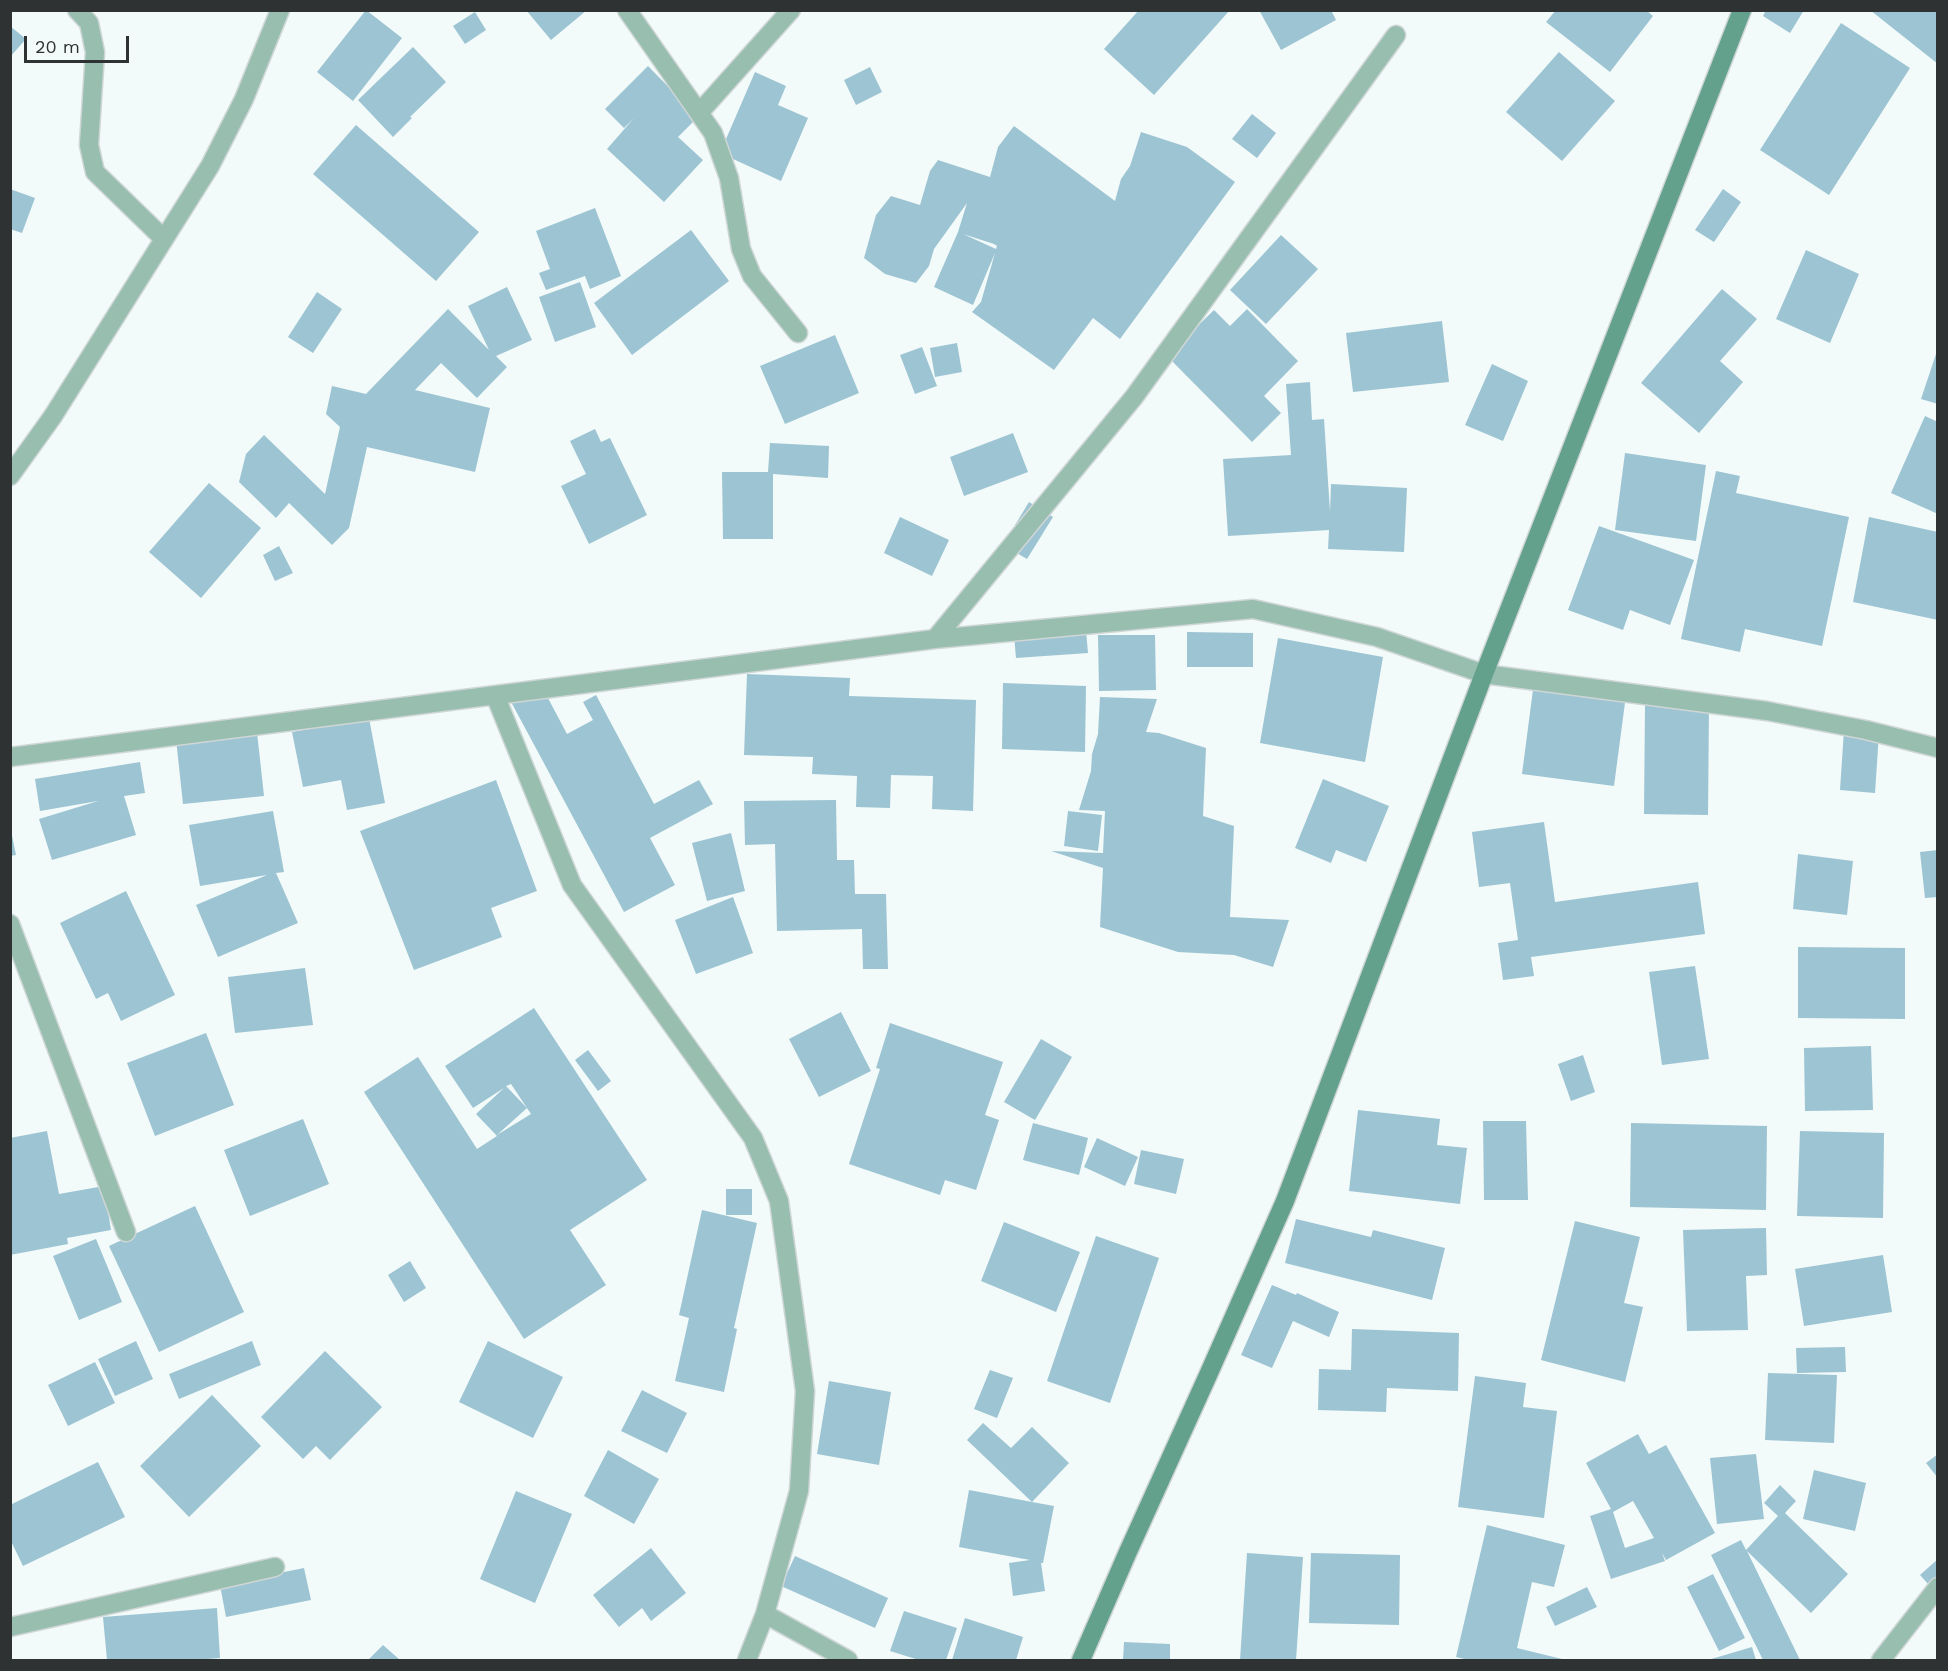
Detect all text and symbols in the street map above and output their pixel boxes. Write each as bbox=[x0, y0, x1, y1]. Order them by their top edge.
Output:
scale bar bbox=[27, 24, 132, 62]
text: 20 m bbox=[35, 36, 80, 57]

